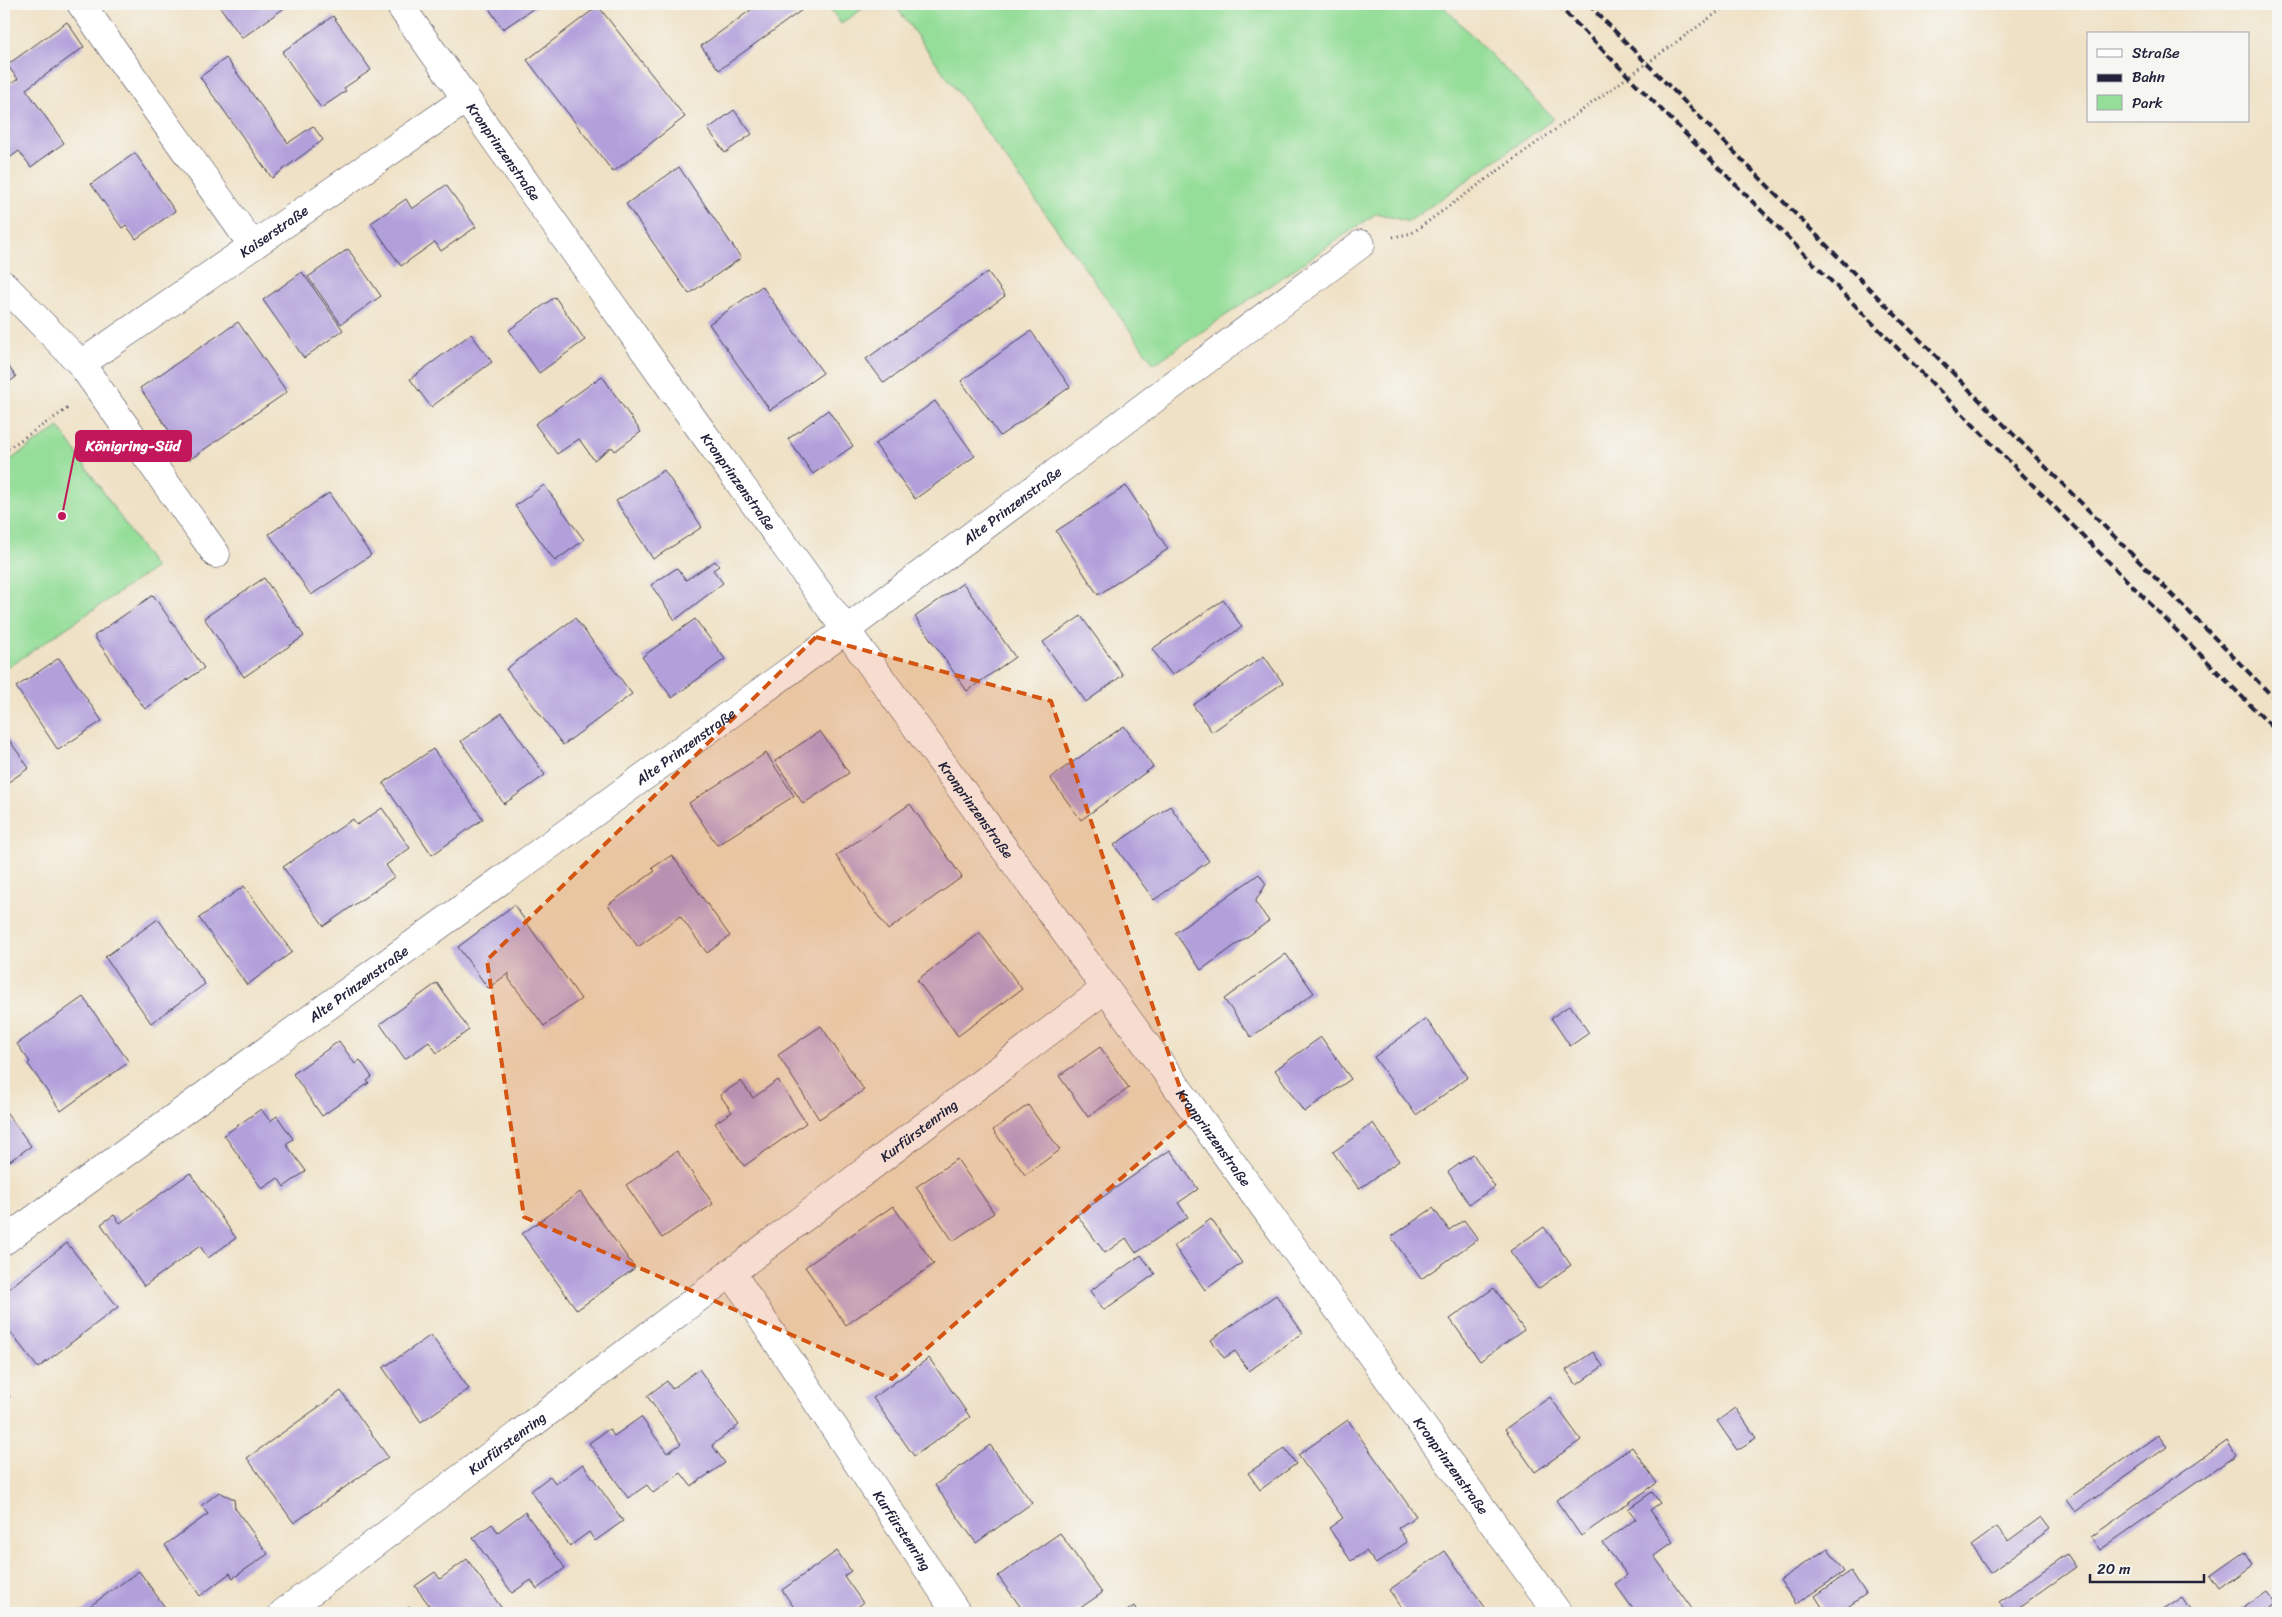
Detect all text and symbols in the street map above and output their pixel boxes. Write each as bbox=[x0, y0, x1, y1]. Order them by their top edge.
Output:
legend bbox=[2087, 32, 2250, 122]
text: Straße bbox=[2132, 40, 2180, 66]
text: Bahn bbox=[2132, 64, 2165, 90]
text: Park bbox=[2132, 90, 2163, 116]
street label: Kronprinzenstraße bbox=[460, 97, 547, 206]
street label: Kaiserstraße bbox=[234, 198, 314, 264]
street label: Kronprinzenstraße bbox=[694, 427, 783, 536]
callout: Königring-Süd bbox=[76, 431, 191, 461]
text: Königring-Süd bbox=[85, 433, 182, 459]
street label: Alte Prinzenstraße bbox=[956, 460, 1067, 552]
street label: Alte Prinzenstraße bbox=[629, 701, 741, 792]
street label: Kronprinzenstraße bbox=[932, 755, 1020, 864]
street label: Alte Prinzenstraße bbox=[302, 939, 414, 1029]
street label: Kronprinzenstraße bbox=[1169, 1083, 1258, 1192]
street label: Kurfürstenring bbox=[874, 1092, 963, 1168]
street label: Kurfürstenring bbox=[462, 1405, 551, 1481]
street label: Kronprinzenstraße bbox=[1407, 1411, 1495, 1520]
street label: Kurfürstenring bbox=[866, 1485, 938, 1576]
scale bar bbox=[2090, 1552, 2203, 1584]
text: 20 m bbox=[2097, 1556, 2131, 1582]

